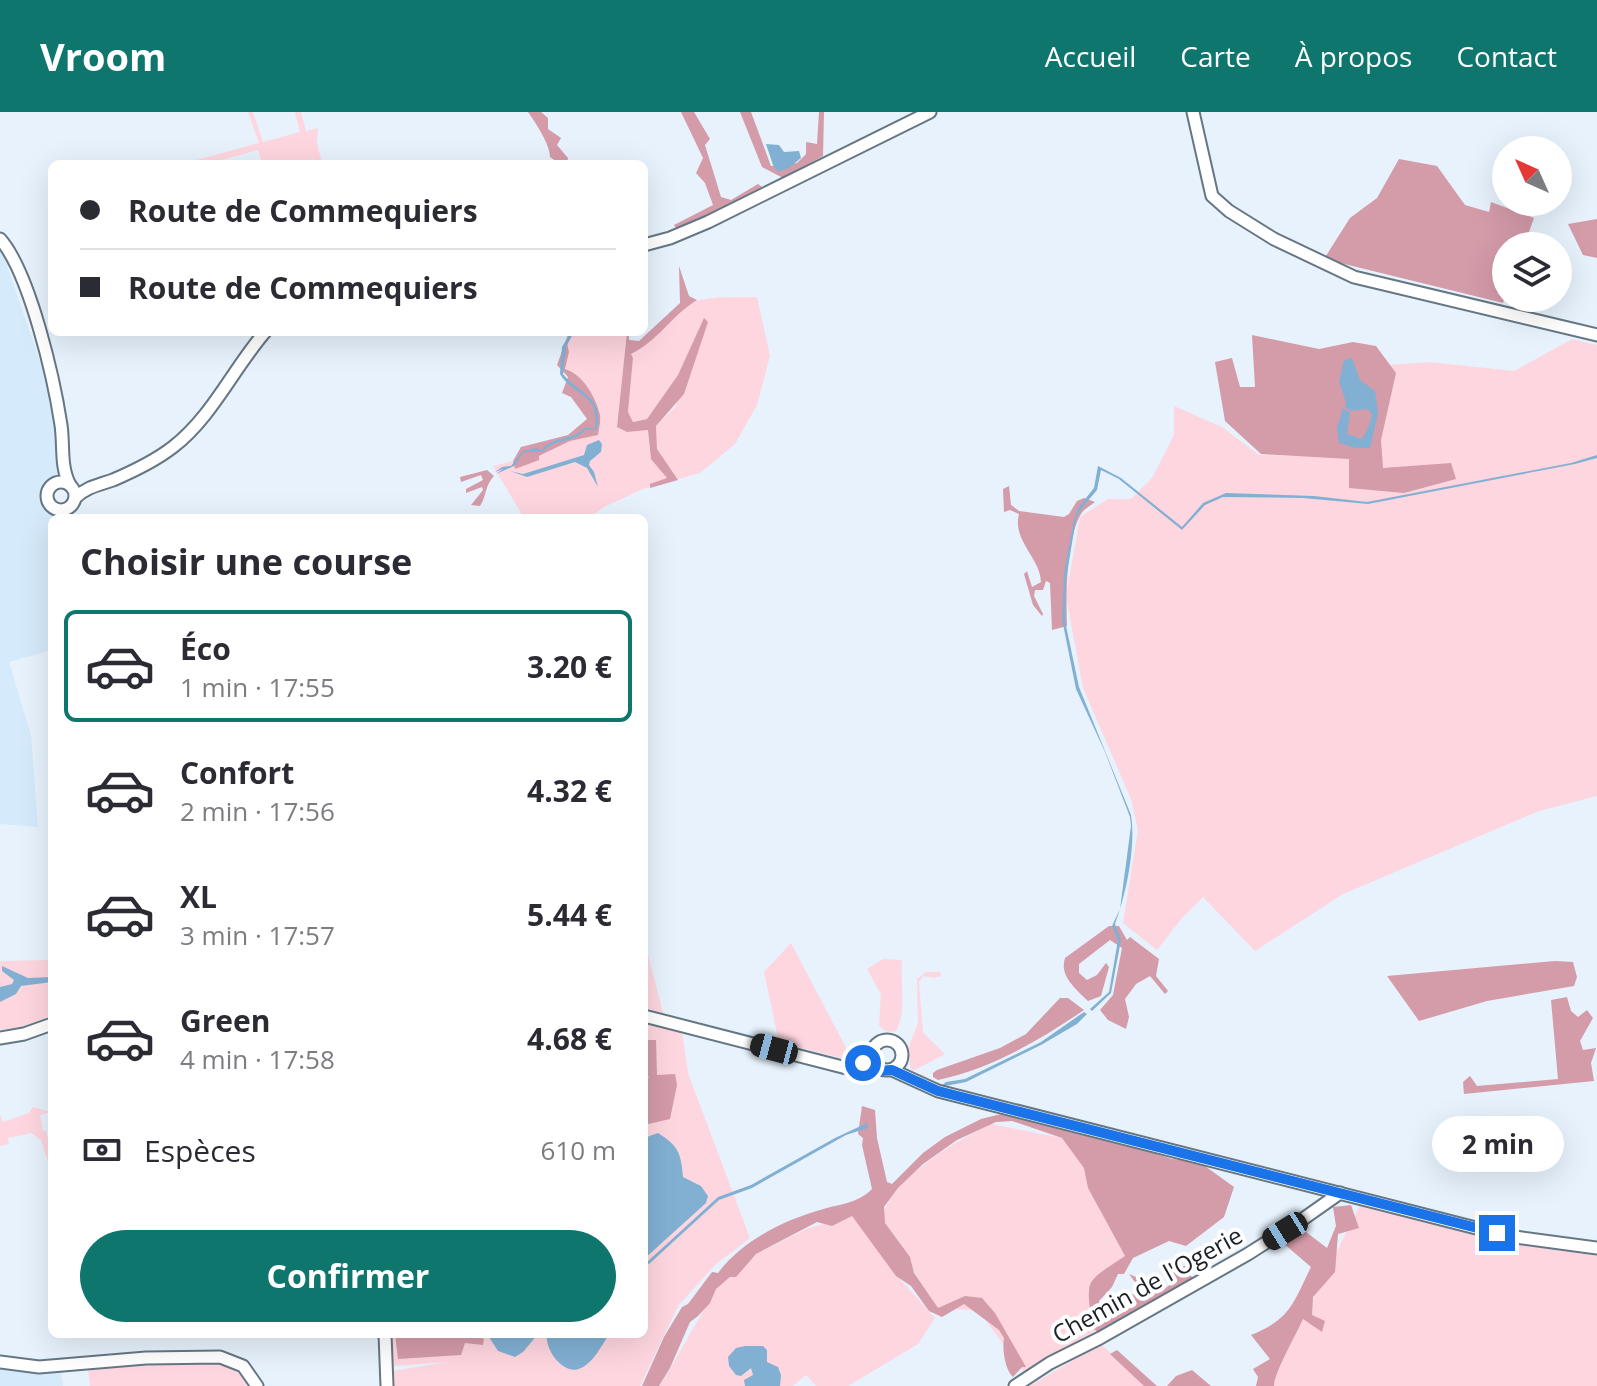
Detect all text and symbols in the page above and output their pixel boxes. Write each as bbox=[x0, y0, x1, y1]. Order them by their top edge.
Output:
text: Vroom bbox=[40, 30, 166, 82]
text: Accueil bbox=[1045, 37, 1136, 75]
text: Carte bbox=[1180, 37, 1251, 75]
text: À propos bbox=[1295, 37, 1412, 75]
text: Contact bbox=[1456, 37, 1557, 75]
north arrow bbox=[1492, 136, 1572, 216]
map controls bbox=[1492, 136, 1572, 312]
text: Route de Commequiers bbox=[128, 190, 478, 231]
button: layers bbox=[1492, 232, 1572, 312]
text: Route de Commequiers bbox=[128, 267, 478, 308]
text: Choisir une course bbox=[80, 537, 412, 586]
text: Éco bbox=[180, 628, 231, 669]
icon: car bbox=[84, 630, 156, 702]
text: 3.20 € bbox=[527, 646, 612, 687]
text: 1 min · 17:55 bbox=[180, 669, 335, 705]
text: Confort bbox=[180, 752, 294, 793]
icon: car bbox=[84, 754, 156, 826]
text: 4.32 € bbox=[527, 770, 612, 811]
text: 2 min · 17:56 bbox=[180, 793, 335, 829]
text: XL bbox=[180, 876, 217, 917]
icon: car bbox=[84, 878, 156, 950]
text: 5.44 € bbox=[527, 894, 612, 935]
text: 3 min · 17:57 bbox=[180, 917, 335, 953]
text: Green bbox=[180, 1000, 271, 1041]
icon: car bbox=[84, 1002, 156, 1074]
text: 4.68 € bbox=[527, 1018, 612, 1059]
car bbox=[748, 1031, 800, 1067]
text: 4 min · 17:58 bbox=[180, 1041, 335, 1077]
route start bbox=[845, 1045, 881, 1081]
callout: 2 min bbox=[1431, 1117, 1563, 1173]
text: 2 min bbox=[1462, 1126, 1534, 1162]
icon: cash bbox=[80, 1128, 124, 1172]
text: Espèces bbox=[144, 1130, 256, 1171]
text: 610 m bbox=[541, 1132, 616, 1168]
car bbox=[1258, 1208, 1312, 1254]
route end bbox=[1479, 1215, 1515, 1251]
street label: Chemin de l'Ogerie bbox=[1046, 1218, 1248, 1350]
button: Confirmer bbox=[80, 1230, 616, 1322]

